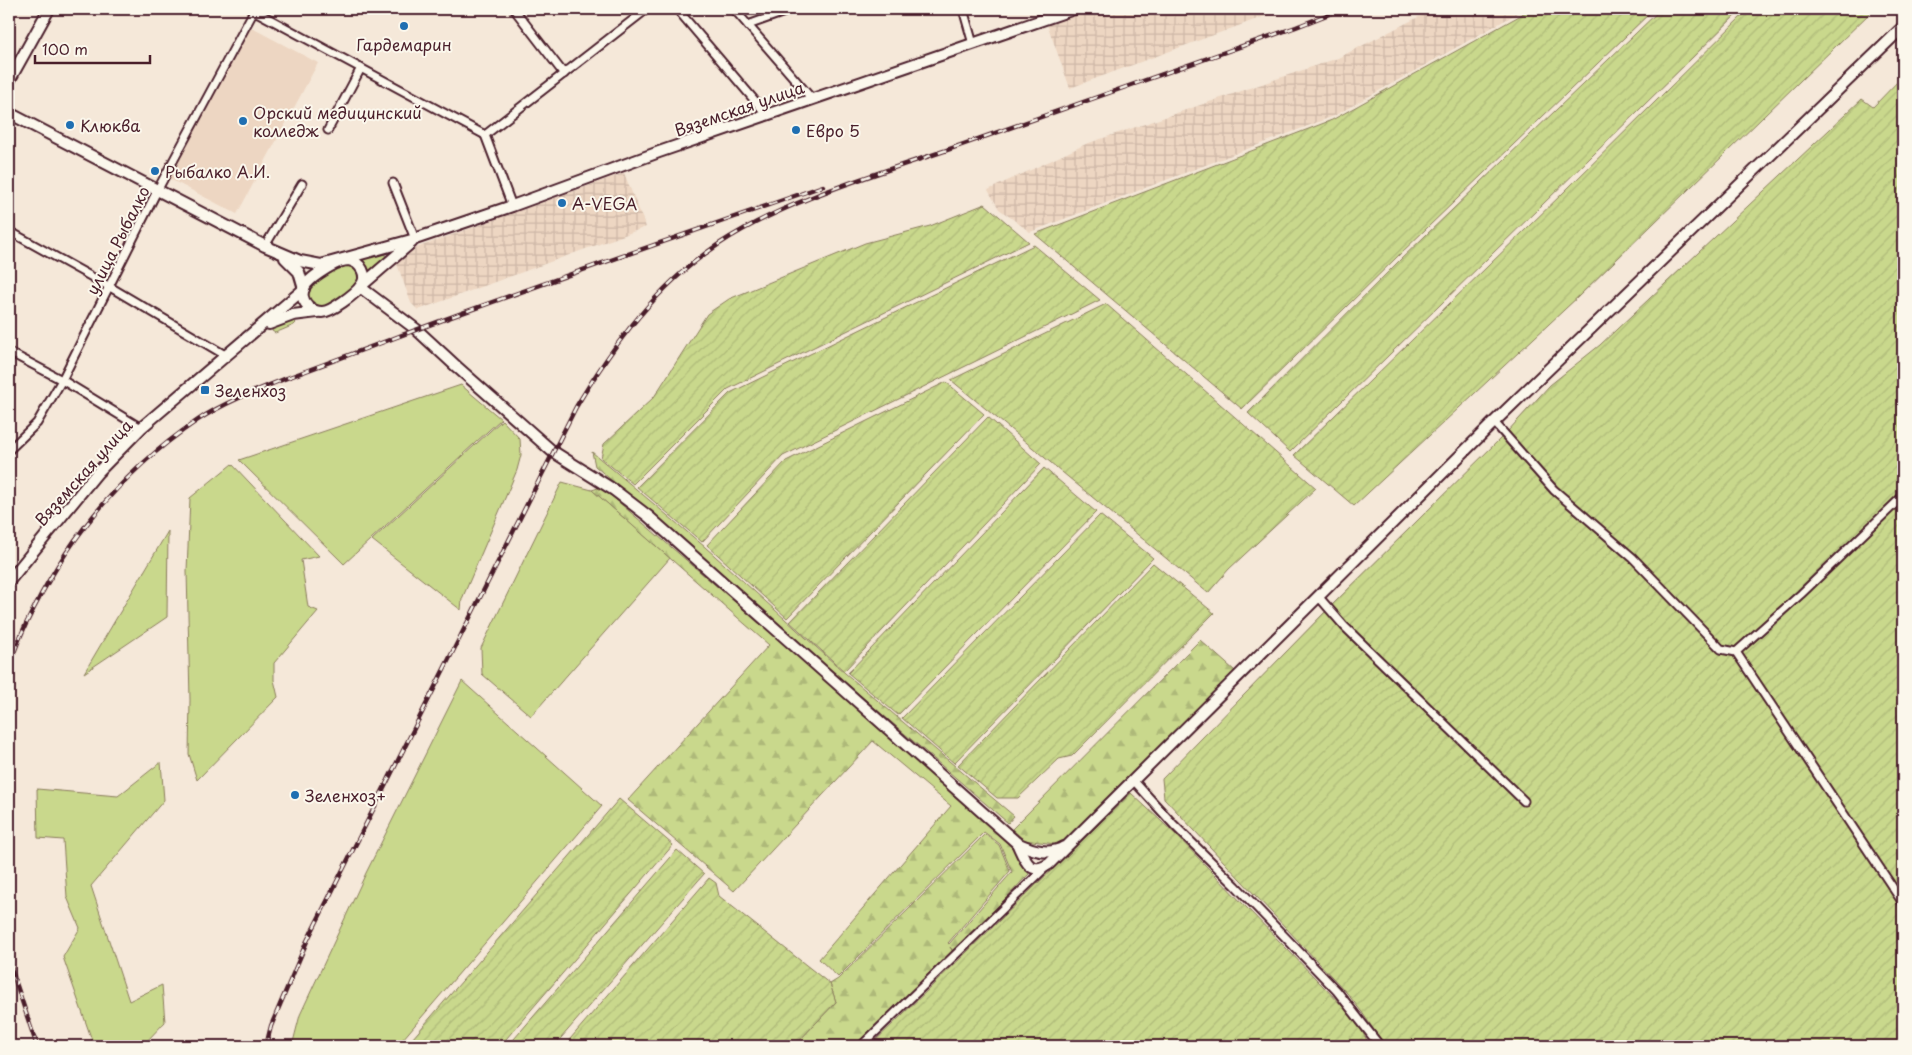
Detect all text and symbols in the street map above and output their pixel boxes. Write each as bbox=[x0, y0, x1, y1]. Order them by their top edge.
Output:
marker: Гардемарин bbox=[398, 20, 410, 32]
scale bar bbox=[35, 32, 150, 64]
place label: Гардемарин bbox=[356, 32, 452, 56]
text: 100 m bbox=[42, 37, 88, 60]
street label: Вяземская улица bbox=[671, 75, 807, 141]
place label: Орский медицинский колледж bbox=[253, 100, 422, 142]
place label: Клюква bbox=[80, 113, 140, 137]
marker: Орский медицинский колледж bbox=[237, 115, 249, 127]
place label: Евро 5 bbox=[806, 118, 860, 142]
marker: Клюква bbox=[64, 119, 76, 131]
marker: Евро 5 bbox=[790, 124, 802, 136]
place label: Рыбалко А.И. bbox=[165, 159, 270, 183]
marker: Рыбалко А.И. bbox=[149, 165, 161, 177]
street label: улица Рыбалко bbox=[79, 181, 155, 299]
place label: A-VEGA bbox=[572, 191, 637, 215]
marker: A-VEGA bbox=[556, 197, 568, 209]
place label: Зеленхоз bbox=[215, 378, 286, 402]
marker: Зеленхоз bbox=[199, 384, 211, 396]
street label: Вяземская улица bbox=[29, 413, 137, 531]
place label: Зеленхоз+ bbox=[305, 783, 386, 807]
marker: Зеленхоз+ bbox=[289, 789, 301, 801]

